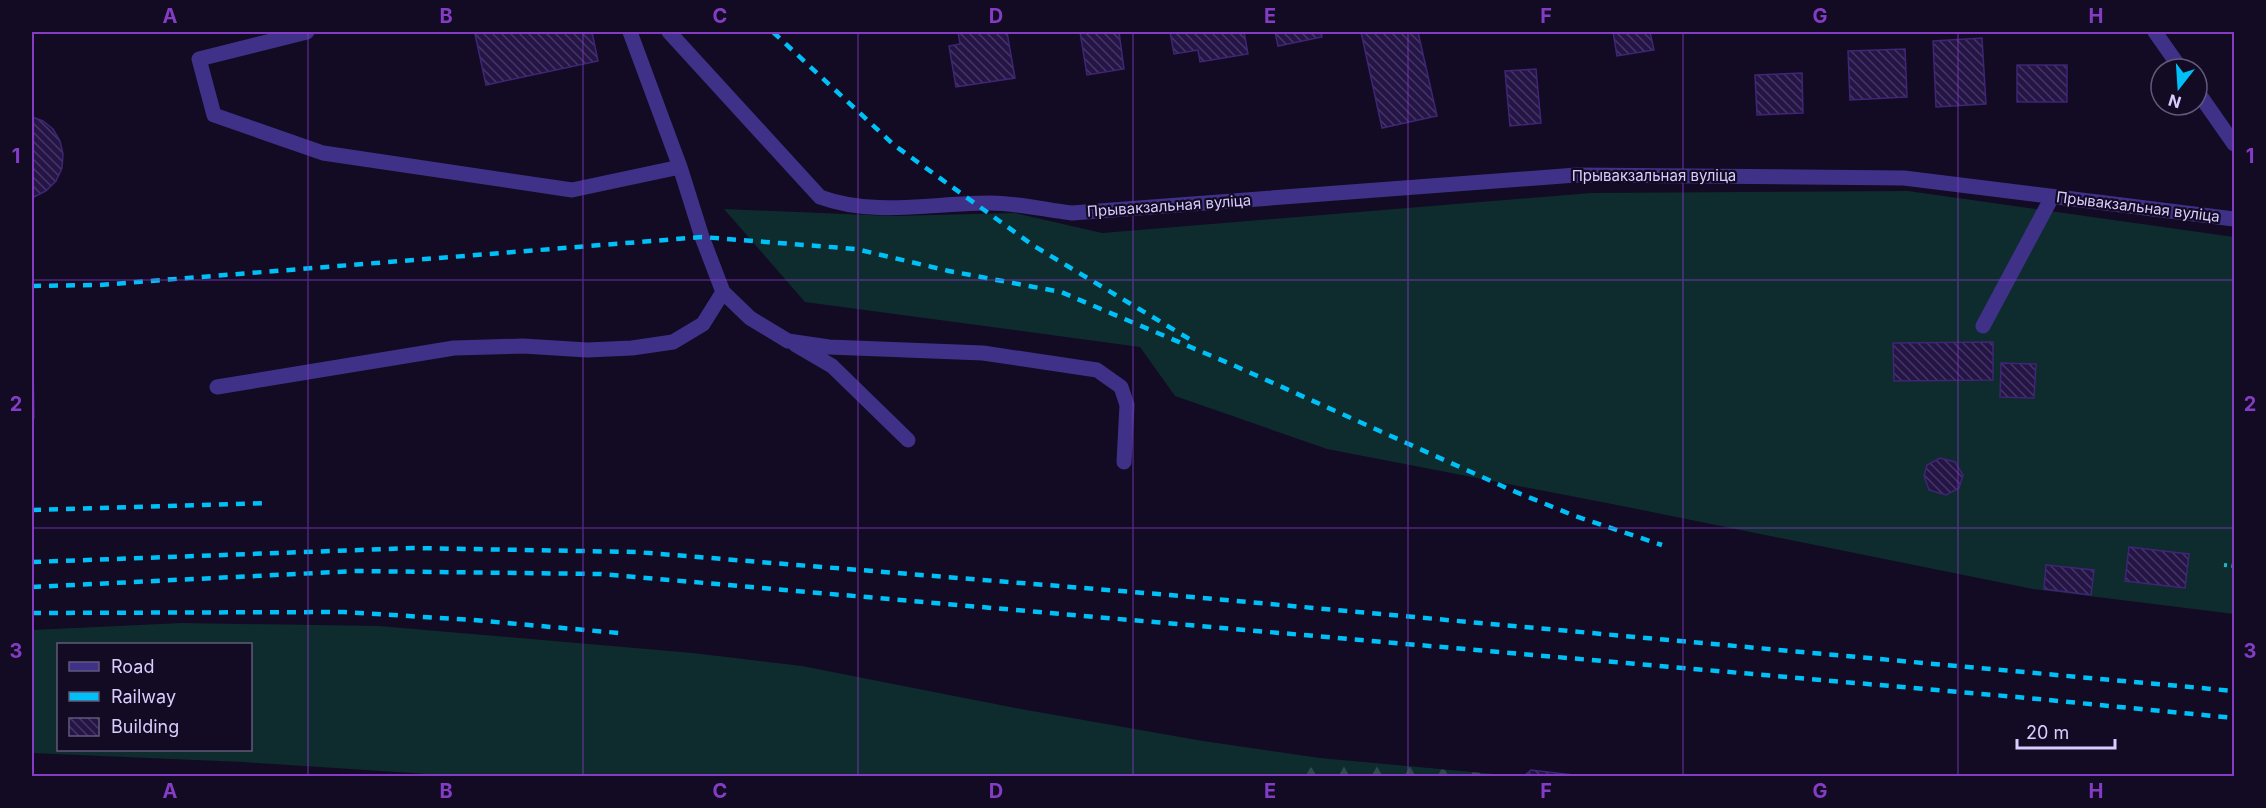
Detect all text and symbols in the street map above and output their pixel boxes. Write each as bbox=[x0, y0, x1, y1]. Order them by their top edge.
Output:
text: A bbox=[163, 4, 178, 28]
text: B bbox=[439, 4, 453, 28]
text: C bbox=[713, 4, 727, 28]
text: D bbox=[989, 4, 1003, 28]
text: E bbox=[1264, 4, 1276, 28]
text: F bbox=[1540, 4, 1552, 28]
text: G bbox=[1812, 4, 1828, 28]
text: H bbox=[2089, 4, 2103, 28]
north arrow bbox=[2149, 57, 2209, 117]
text: N bbox=[2166, 90, 2183, 113]
text: 1 bbox=[12, 144, 20, 168]
text: 1 bbox=[2246, 144, 2254, 168]
street label: Прывакзальная вуліца bbox=[1572, 166, 1736, 185]
street label: Прывакзальная вуліца bbox=[2055, 187, 2221, 226]
street label: Прывакзальная вуліца bbox=[1086, 190, 1252, 221]
text: 2 bbox=[10, 392, 22, 416]
text: 2 bbox=[2244, 392, 2256, 416]
text: 3 bbox=[10, 639, 22, 663]
text: 3 bbox=[2244, 639, 2256, 663]
legend bbox=[57, 643, 252, 751]
text: Road bbox=[111, 656, 154, 677]
text: Railway bbox=[111, 686, 176, 707]
scale bar bbox=[2017, 712, 2114, 750]
text: Building bbox=[111, 716, 179, 737]
text: 20 m bbox=[2026, 722, 2069, 743]
text: A bbox=[163, 779, 178, 803]
text: B bbox=[439, 779, 453, 803]
text: C bbox=[713, 779, 727, 803]
text: D bbox=[989, 779, 1003, 803]
text: E bbox=[1264, 779, 1276, 803]
text: F bbox=[1540, 779, 1552, 803]
text: G bbox=[1812, 779, 1828, 803]
text: H bbox=[2089, 779, 2103, 803]

